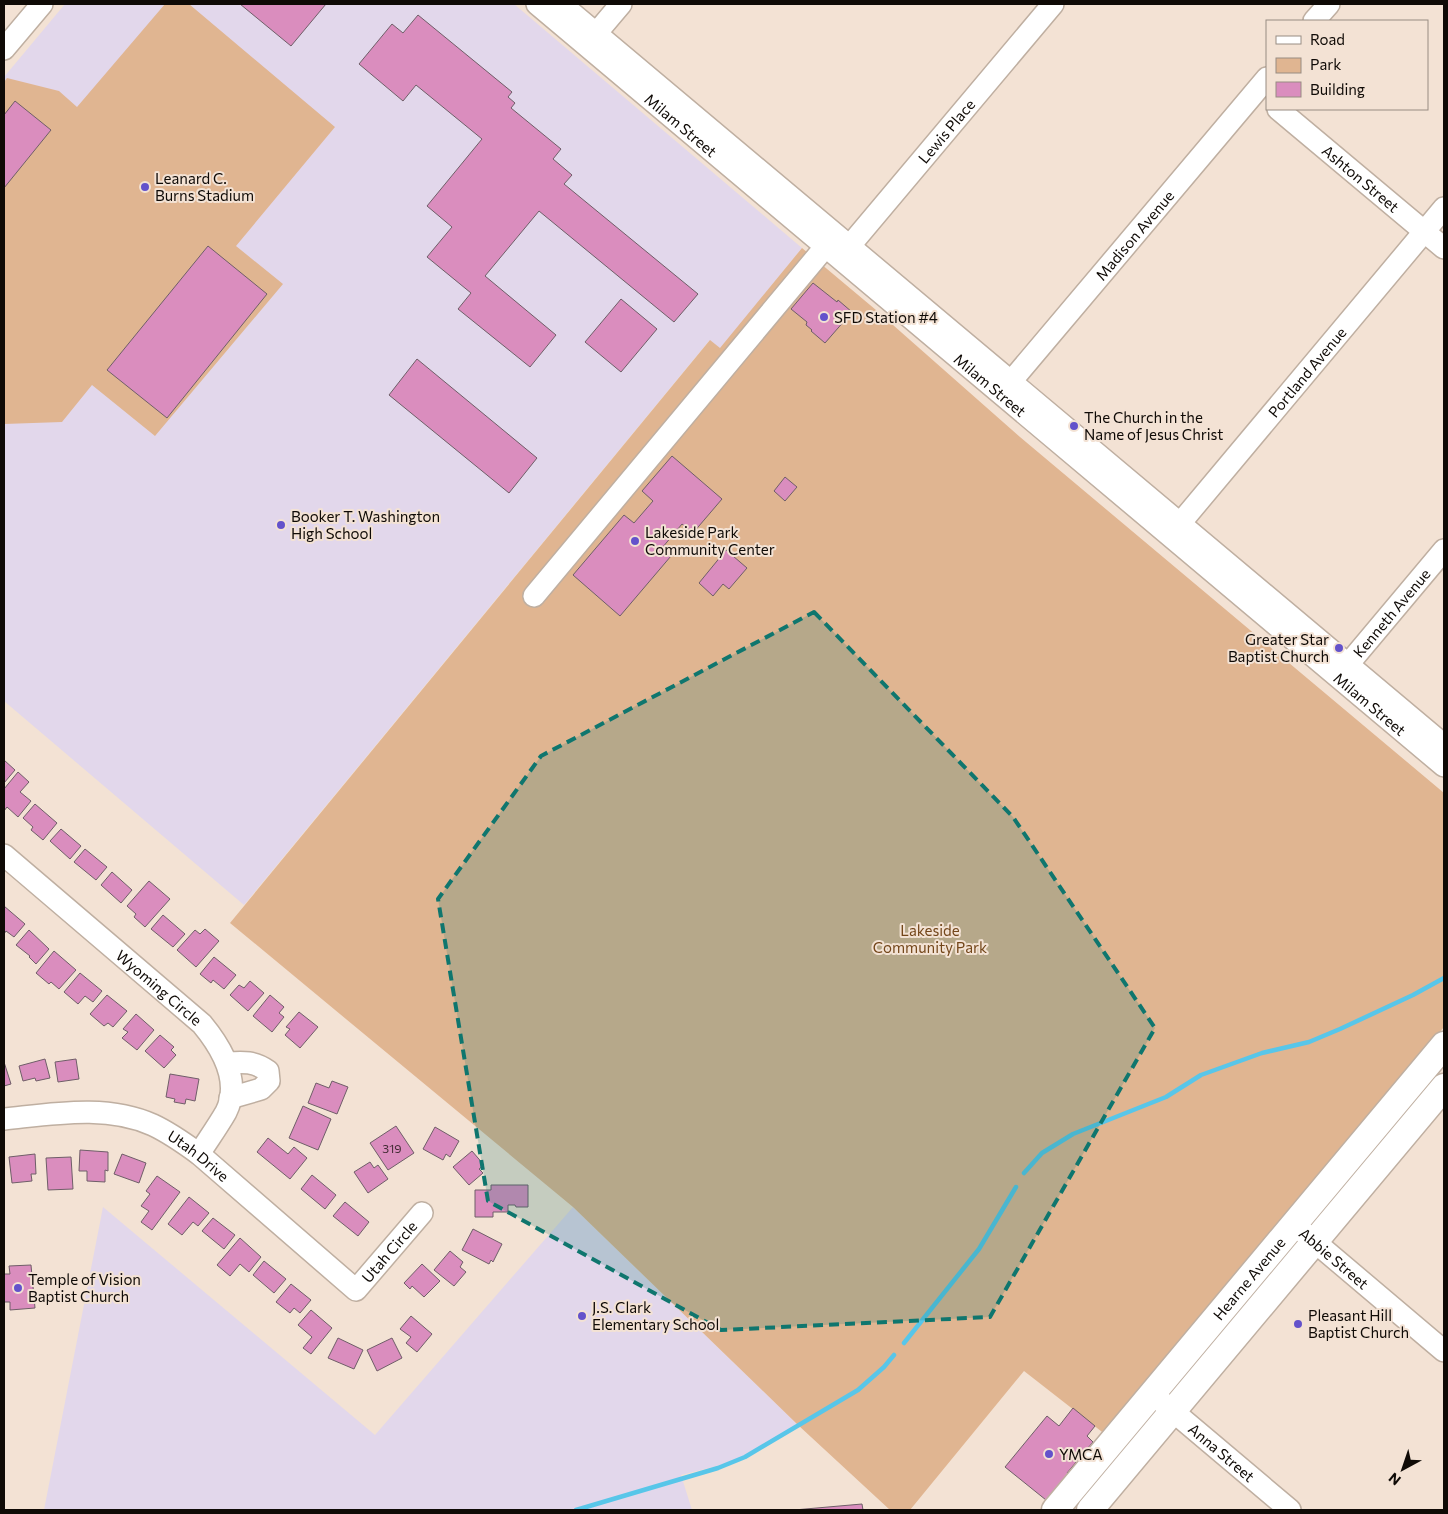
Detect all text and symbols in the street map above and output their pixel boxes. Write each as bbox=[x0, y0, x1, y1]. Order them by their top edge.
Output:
legend bbox=[1266, 20, 1428, 110]
text: Road bbox=[1310, 30, 1345, 48]
text: Park bbox=[1310, 55, 1341, 73]
text: Building bbox=[1310, 80, 1365, 98]
street label: Milam Street bbox=[641, 90, 721, 160]
street label: Lewis Place bbox=[914, 95, 978, 167]
street label: Ashton Street bbox=[1319, 141, 1403, 216]
place label: Leanard C. Burns Stadium bbox=[155, 169, 254, 204]
marker: Leanard C. Burns Stadium bbox=[139, 181, 151, 193]
street label: Madison Avenue bbox=[1092, 186, 1178, 284]
place label: SFD Station #4 bbox=[834, 308, 938, 326]
marker: SFD Station #4 bbox=[818, 311, 830, 323]
street label: Portland Avenue bbox=[1264, 323, 1350, 421]
street label: Milam Street bbox=[951, 350, 1030, 420]
place label: The Church in the Name of Jesus Christ bbox=[1084, 408, 1224, 443]
marker: The Church in the Name of Jesus Christ bbox=[1068, 420, 1080, 432]
place label: Booker T. Washington High School bbox=[291, 507, 440, 542]
marker: Booker T. Washington High School bbox=[275, 519, 287, 531]
place label: Lakeside Park Community Center bbox=[645, 523, 775, 558]
marker: Lakeside Park Community Center bbox=[629, 535, 641, 547]
street label: Kenneth Avenue bbox=[1349, 565, 1434, 661]
place label: Greater Star Baptist Church bbox=[1228, 630, 1329, 665]
marker: Greater Star Baptist Church bbox=[1333, 642, 1345, 654]
street label: Milam Street bbox=[1330, 669, 1410, 739]
park label: Lakeside Community Park bbox=[873, 921, 987, 956]
street label: Wyoming Circle bbox=[113, 946, 206, 1029]
street label: Utah Drive bbox=[165, 1126, 233, 1185]
house number: 319 bbox=[382, 1141, 402, 1155]
street label: Utah Circle bbox=[358, 1217, 421, 1286]
street label: Abbie Street bbox=[1296, 1224, 1372, 1292]
street label: Hearne Avenue bbox=[1209, 1233, 1289, 1323]
place label: Temple of Vision Baptist Church bbox=[28, 1270, 141, 1305]
marker: Temple of Vision Baptist Church bbox=[12, 1282, 24, 1294]
place label: J.S. Clark Elementary School bbox=[592, 1298, 719, 1333]
place label: Pleasant Hill Baptist Church bbox=[1308, 1306, 1409, 1341]
marker: J.S. Clark Elementary School bbox=[576, 1310, 588, 1322]
marker: Pleasant Hill Baptist Church bbox=[1292, 1318, 1304, 1330]
street label: Anna Street bbox=[1185, 1419, 1258, 1485]
north arrow bbox=[1378, 1444, 1428, 1494]
place label: YMCA bbox=[1059, 1445, 1103, 1463]
marker: YMCA bbox=[1043, 1448, 1055, 1460]
text: N bbox=[1385, 1469, 1404, 1489]

